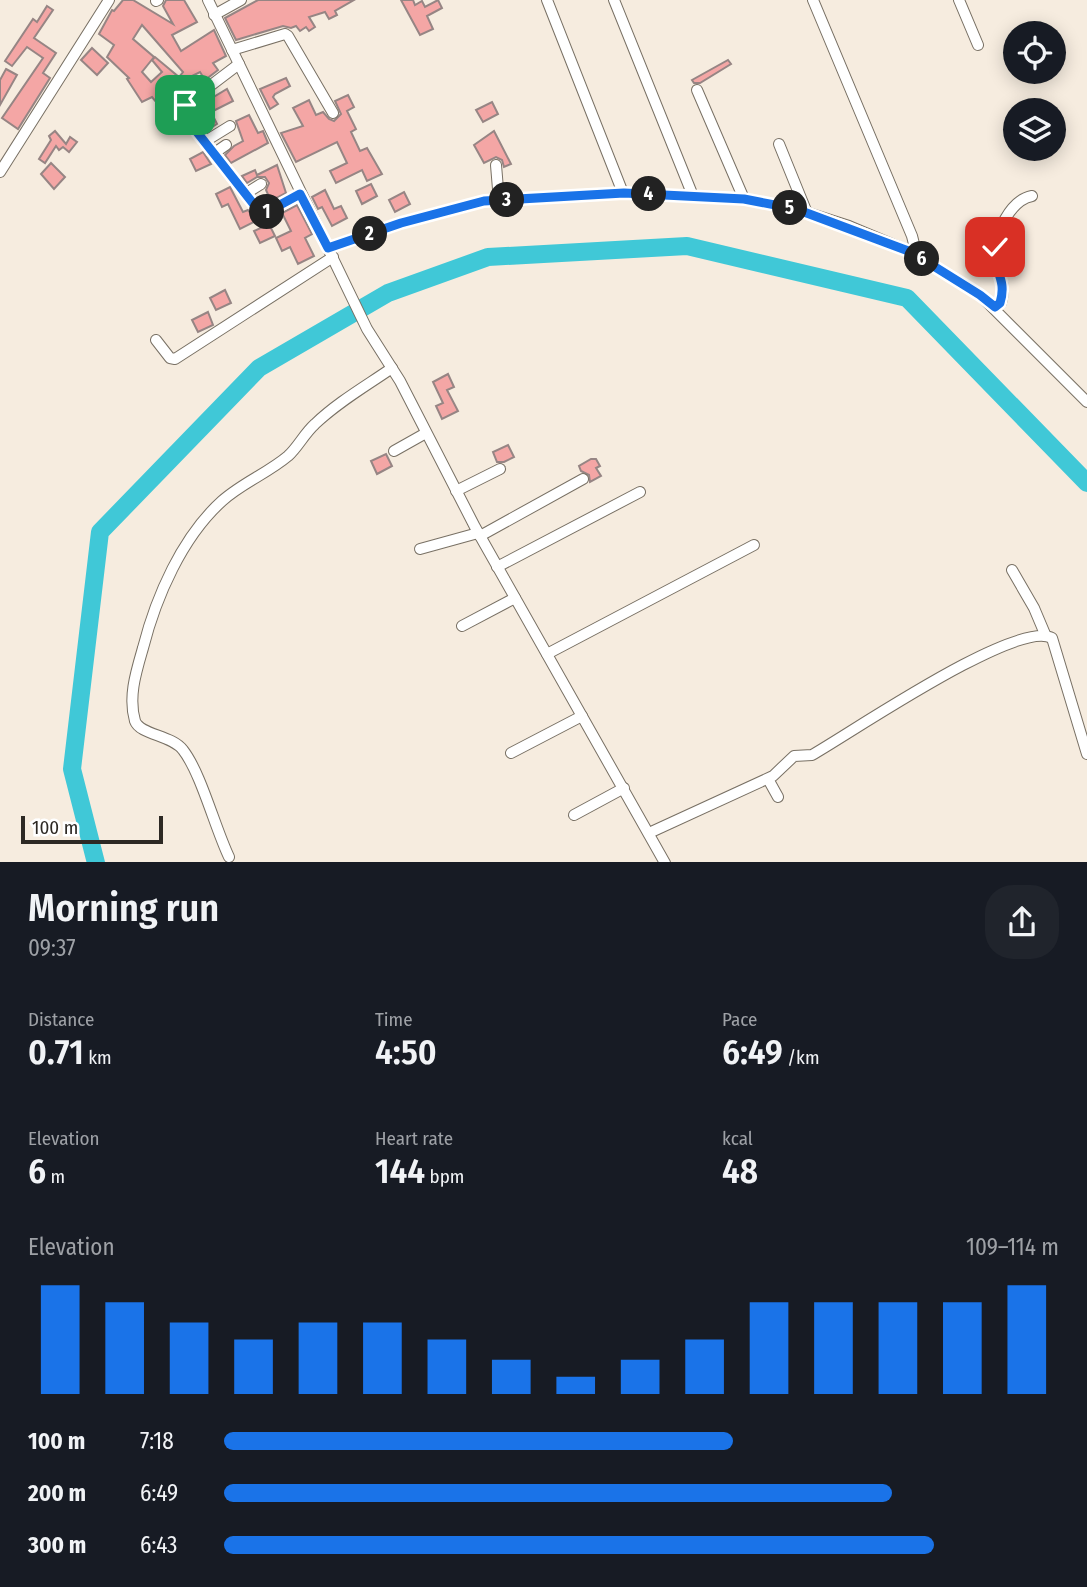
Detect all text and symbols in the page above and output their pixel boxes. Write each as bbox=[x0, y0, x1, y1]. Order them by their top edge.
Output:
map controls bbox=[1003, 21, 1066, 161]
button: locate bbox=[1003, 21, 1066, 84]
pin bbox=[155, 75, 215, 135]
icon: arrive bbox=[166, 86, 204, 124]
button: layers bbox=[1003, 98, 1066, 161]
pin: 4 bbox=[632, 176, 666, 212]
pin: 3 bbox=[490, 182, 524, 218]
text: 4 bbox=[644, 182, 653, 205]
text: 3 bbox=[502, 188, 511, 211]
pin: 5 bbox=[772, 190, 808, 226]
pin: 1 bbox=[250, 194, 284, 230]
text: 5 bbox=[785, 196, 794, 219]
text: 1 bbox=[262, 200, 271, 223]
pin: 2 bbox=[352, 216, 388, 252]
pin bbox=[965, 217, 1025, 277]
text: 2 bbox=[365, 222, 374, 245]
icon: check bbox=[976, 228, 1014, 266]
pin: 6 bbox=[904, 242, 940, 276]
text: 6 bbox=[917, 247, 926, 270]
scale bar bbox=[21, 814, 163, 845]
text: 100 m bbox=[32, 816, 78, 839]
text: Morning run bbox=[28, 885, 219, 931]
button: share bbox=[985, 885, 1059, 959]
text: 09:37 bbox=[28, 934, 76, 962]
text: Distance bbox=[28, 1008, 95, 1031]
text: Time bbox=[375, 1008, 413, 1031]
text: Pace bbox=[722, 1008, 757, 1031]
text: 0.71 bbox=[28, 1031, 84, 1073]
text: 4:50 bbox=[375, 1031, 437, 1073]
text: 6:49 bbox=[722, 1031, 783, 1073]
text: km bbox=[84, 1046, 112, 1069]
text: /km bbox=[783, 1046, 820, 1069]
text: Elevation bbox=[28, 1127, 100, 1150]
text: Heart rate bbox=[375, 1127, 453, 1150]
text: kcal bbox=[722, 1127, 753, 1150]
text: 6 bbox=[28, 1150, 46, 1192]
text: 144 bbox=[375, 1150, 425, 1192]
text: 48 bbox=[722, 1150, 758, 1192]
text: m bbox=[46, 1165, 65, 1188]
text: bpm bbox=[425, 1165, 464, 1188]
text: Elevation bbox=[28, 1233, 115, 1261]
text: 109–114 m bbox=[966, 1233, 1059, 1261]
text: 100 m bbox=[28, 1427, 85, 1455]
text: 7:18 bbox=[140, 1427, 174, 1455]
text: 200 m bbox=[28, 1479, 86, 1507]
text: 6:49 bbox=[140, 1479, 178, 1507]
text: 300 m bbox=[28, 1531, 86, 1559]
text: 6:43 bbox=[140, 1531, 177, 1559]

